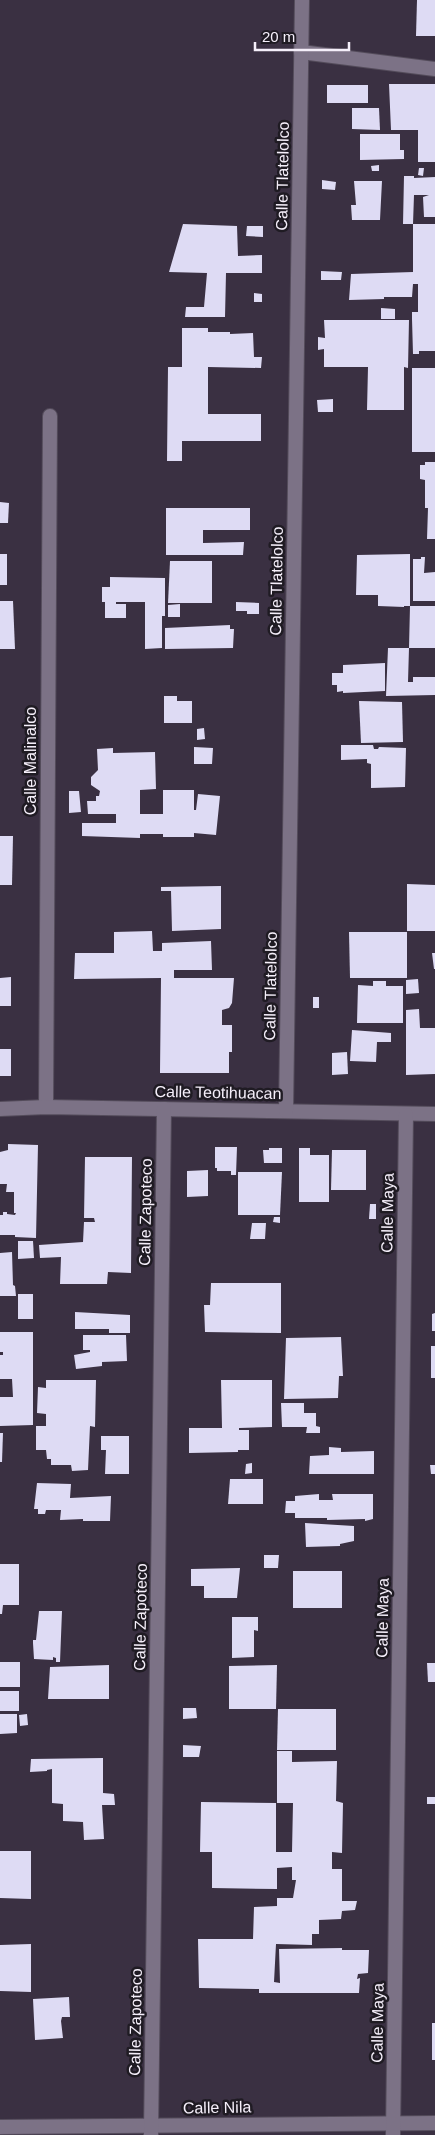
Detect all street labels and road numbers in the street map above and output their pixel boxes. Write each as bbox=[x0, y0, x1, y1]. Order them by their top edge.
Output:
street label: Calle Tlatelolco bbox=[273, 121, 292, 231]
street label: Calle Tlatelolco bbox=[267, 526, 286, 636]
street label: Calle Malinalco bbox=[22, 707, 39, 815]
street label: Calle Tlatelolco bbox=[261, 931, 280, 1041]
street label: Calle Teotihuacan bbox=[154, 1083, 282, 1102]
street label: Calle Zapoteco bbox=[136, 1158, 155, 1266]
street label: Calle Maya bbox=[378, 1173, 397, 1253]
street label: Calle Zapoteco bbox=[131, 1563, 150, 1671]
street label: Calle Maya bbox=[373, 1578, 392, 1658]
street label: Calle Zapoteco bbox=[126, 1968, 145, 2076]
street label: Calle Maya bbox=[368, 1983, 387, 2063]
street label: Calle Nila bbox=[183, 2098, 251, 2117]

